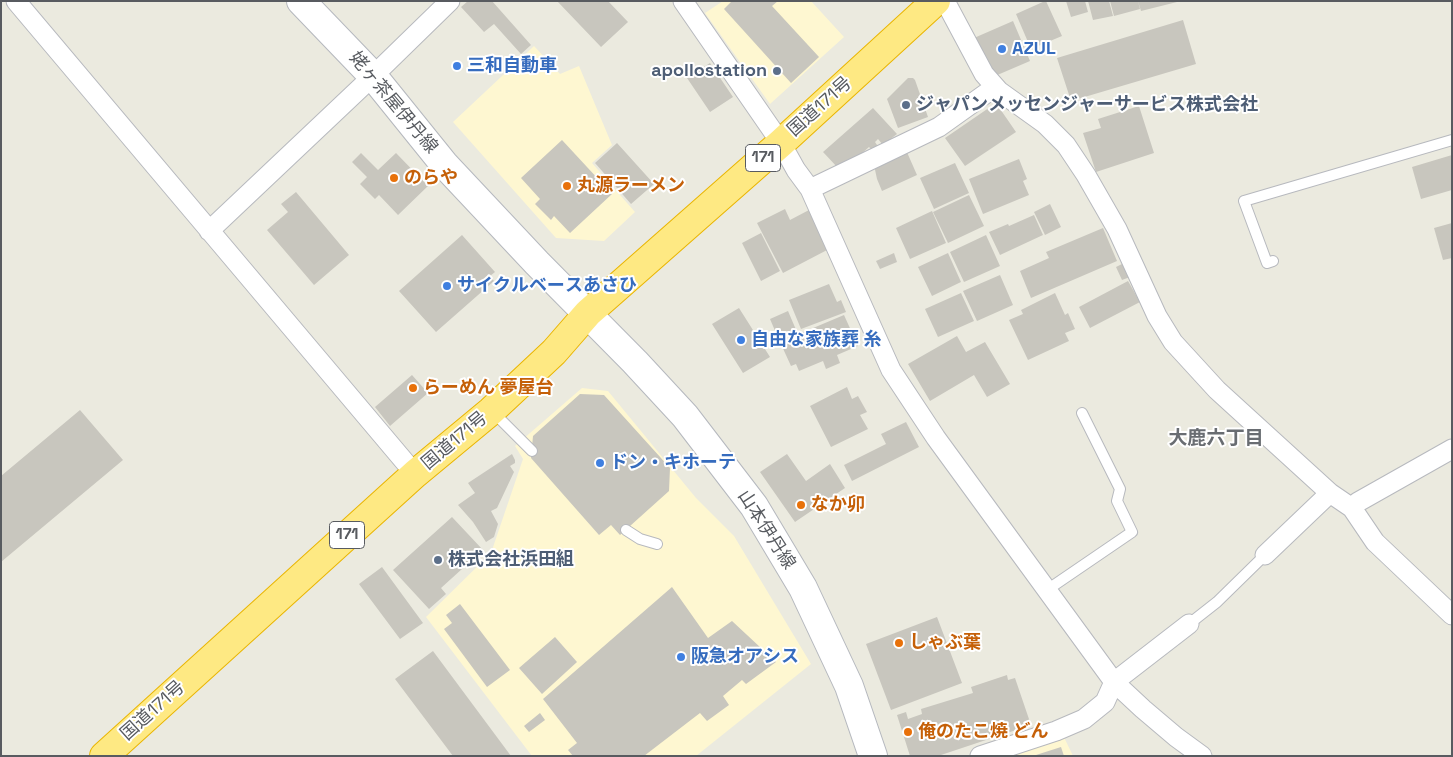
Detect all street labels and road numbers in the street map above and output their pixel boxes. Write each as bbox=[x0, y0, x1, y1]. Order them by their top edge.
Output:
street label: 姥ヶ茶屋伊丹線 bbox=[344, 48, 442, 158]
street label: 国道171号 bbox=[783, 73, 857, 141]
road number: 171 bbox=[746, 144, 780, 172]
street label: 国道171号 bbox=[418, 407, 492, 475]
street label: 山本伊丹線 bbox=[732, 486, 800, 574]
road number: 171 bbox=[330, 522, 364, 548]
street label: 国道171号 bbox=[116, 677, 190, 745]

